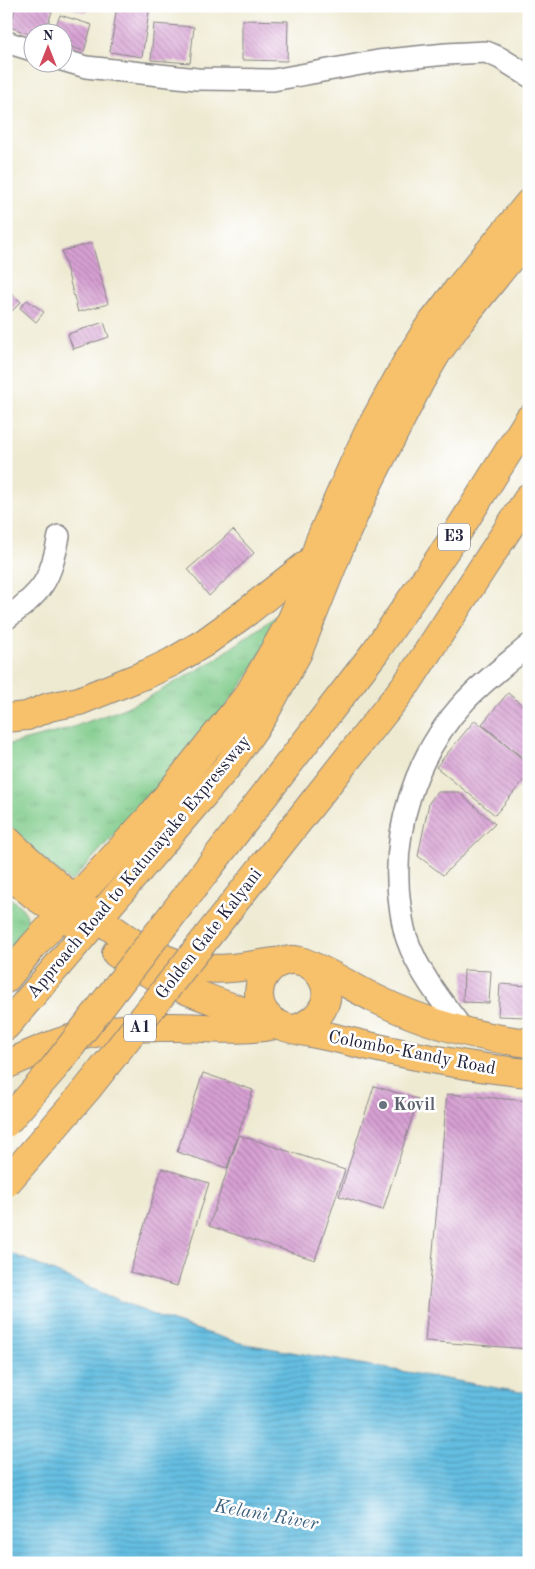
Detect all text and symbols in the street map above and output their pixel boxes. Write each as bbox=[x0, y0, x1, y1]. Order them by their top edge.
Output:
north arrow bbox=[22, 22, 72, 72]
text: N bbox=[43, 29, 54, 43]
road number: E3 bbox=[438, 524, 470, 550]
street label: Approach Road to Katunayake Expressway bbox=[24, 732, 254, 1002]
street label: Golden Gate Kalyani bbox=[153, 865, 266, 1003]
road number: A1 bbox=[124, 1014, 156, 1042]
street label: Colombo-Kandy Road bbox=[327, 1028, 497, 1078]
place label: Kovil bbox=[393, 1096, 436, 1114]
marker: Kovil bbox=[377, 1099, 389, 1111]
water label: Kelani River bbox=[211, 1497, 320, 1535]

